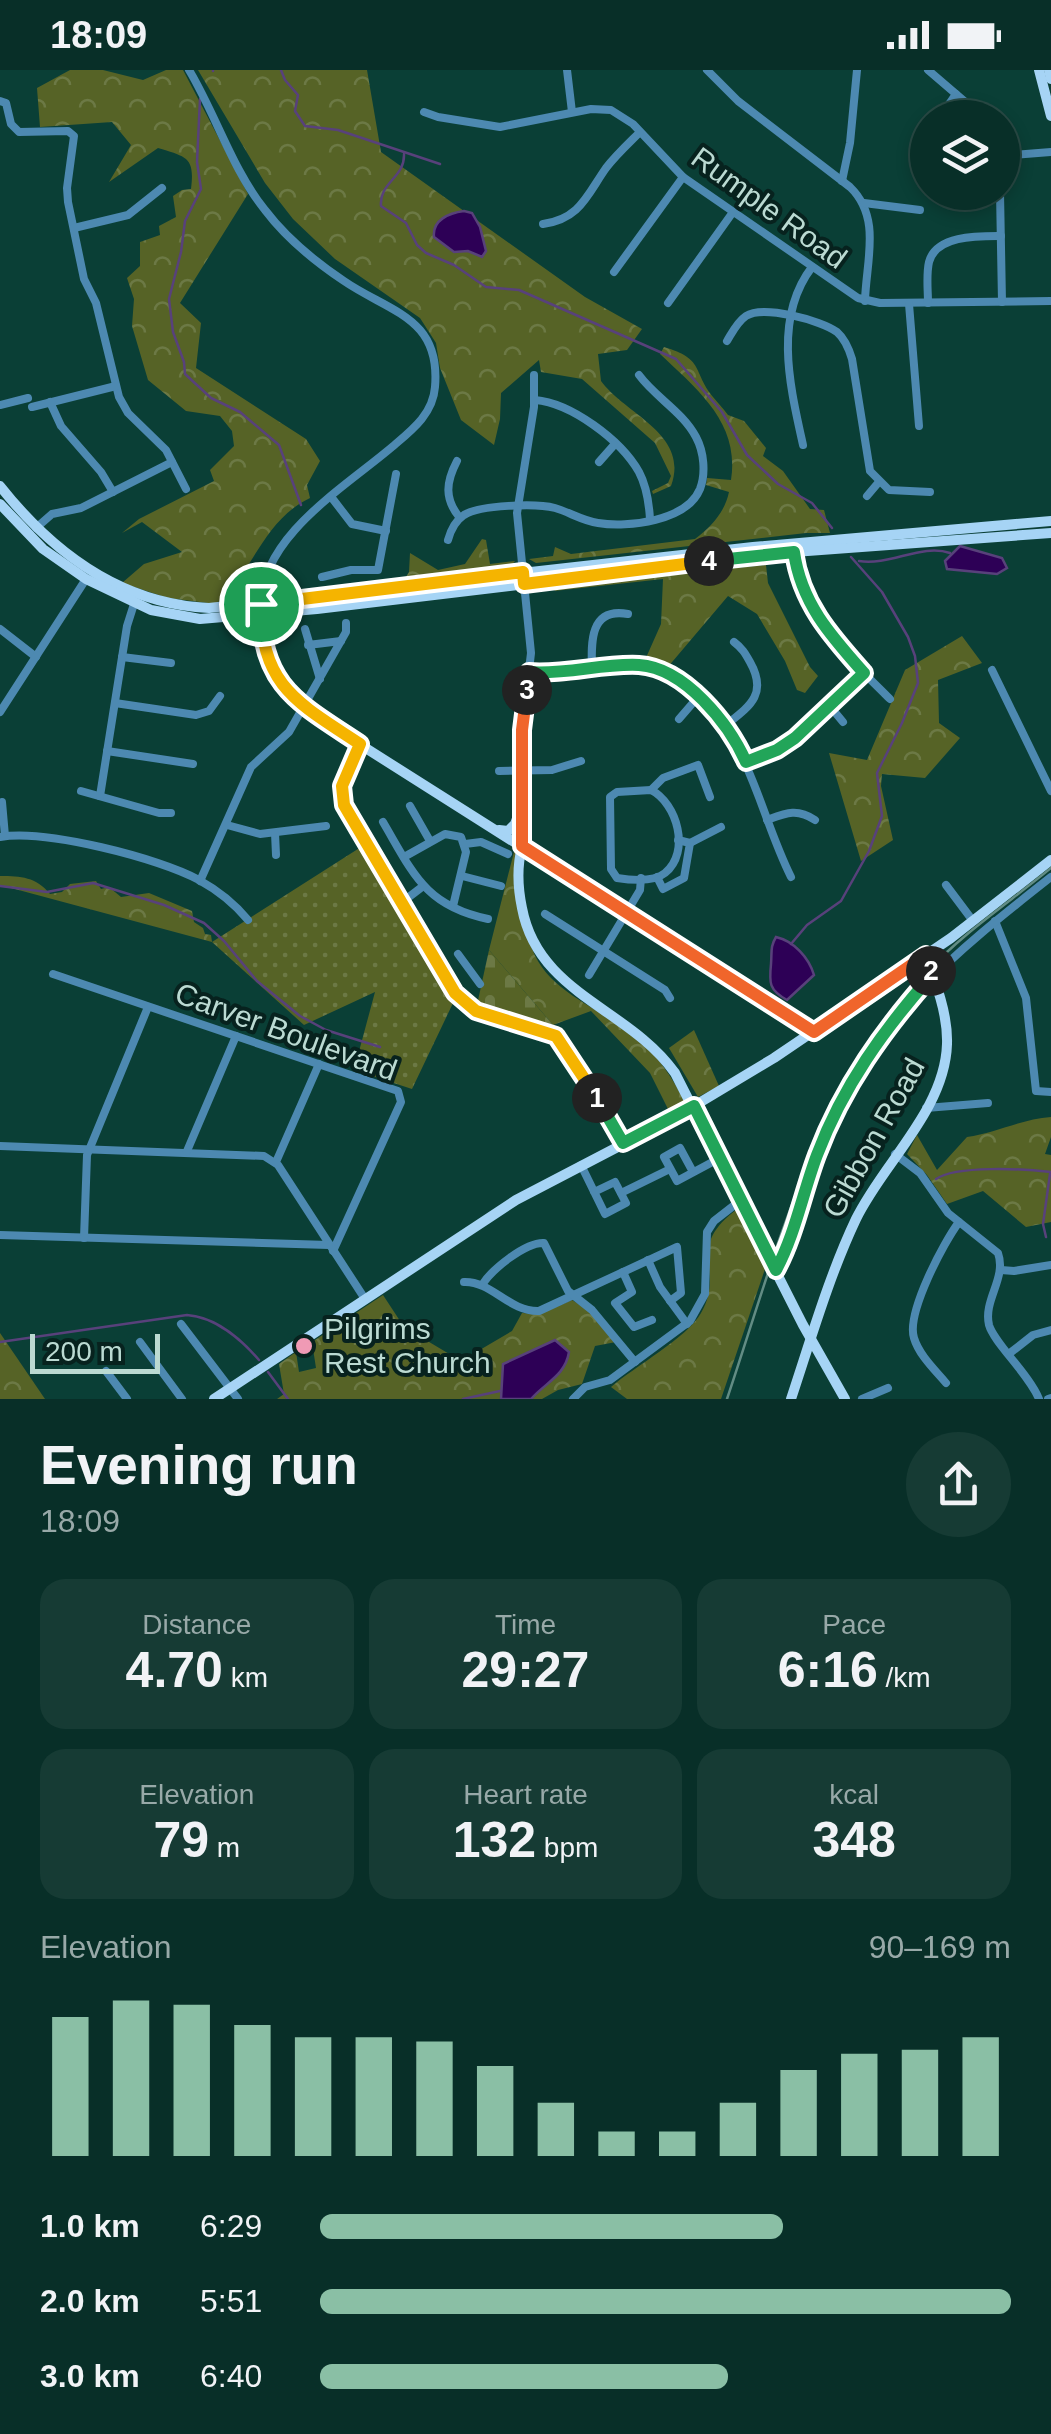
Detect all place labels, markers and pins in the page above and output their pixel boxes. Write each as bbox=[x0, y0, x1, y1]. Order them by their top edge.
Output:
pin: 4 bbox=[684, 536, 734, 586]
pin bbox=[219, 562, 304, 647]
pin: 3 bbox=[502, 665, 552, 715]
pin: 2 bbox=[906, 946, 956, 996]
pin: 1 bbox=[572, 1073, 622, 1123]
place label: Pilgrims Rest Church bbox=[324, 1312, 491, 1379]
marker: Pilgrims Rest Church bbox=[293, 1335, 315, 1357]

